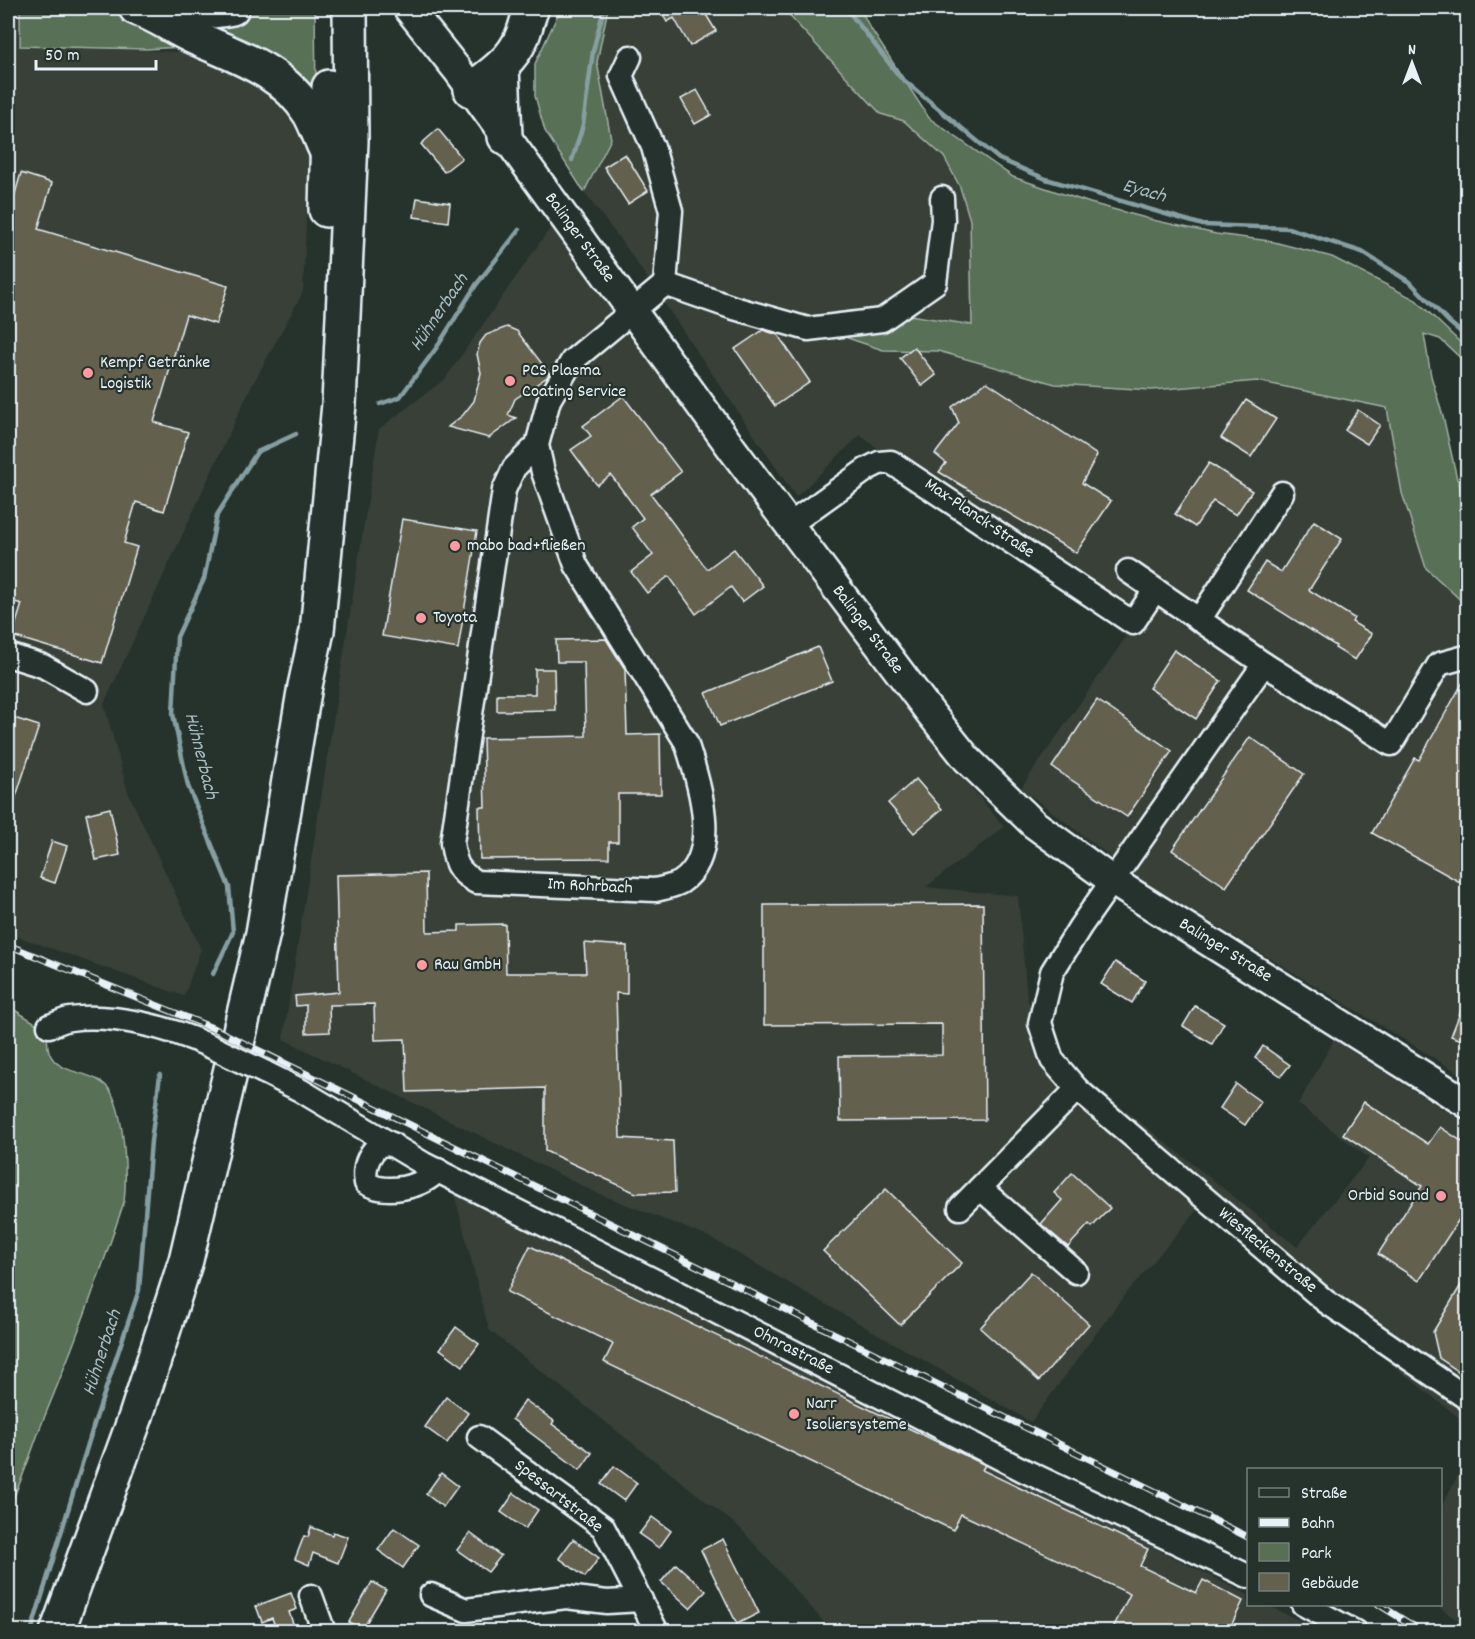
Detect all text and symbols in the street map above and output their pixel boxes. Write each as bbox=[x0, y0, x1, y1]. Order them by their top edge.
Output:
scale bar bbox=[36, 33, 156, 71]
north arrow bbox=[1382, 33, 1442, 93]
text: N bbox=[1408, 39, 1416, 62]
text: 50 m bbox=[45, 44, 80, 69]
water label: Eyach bbox=[1119, 173, 1170, 212]
street label: Balinger Straße bbox=[538, 188, 620, 288]
water label: Hühnerbach bbox=[404, 268, 477, 358]
place label: Kempf Getränke Logistik bbox=[100, 351, 210, 397]
place label: PCS Plasma Coating Service bbox=[522, 359, 626, 405]
marker: Kempf Getränke Logistik bbox=[81, 366, 95, 380]
marker: PCS Plasma Coating Service bbox=[503, 374, 517, 388]
street label: Max-Planck-Straße bbox=[919, 473, 1039, 565]
place label: mabo bad+fließen bbox=[467, 534, 585, 559]
marker: mabo bad+fließen bbox=[448, 539, 462, 553]
street label: Balinger Straße bbox=[825, 580, 909, 680]
place label: Toyota bbox=[433, 606, 478, 631]
marker: Toyota bbox=[414, 611, 428, 625]
water label: Hühnerbach bbox=[176, 710, 225, 803]
street label: Im Rohrbach bbox=[547, 872, 633, 902]
street label: Balinger Straße bbox=[1174, 912, 1276, 990]
place label: Rau GmbH bbox=[434, 953, 502, 978]
marker: Rau GmbH bbox=[415, 958, 429, 972]
place label: Orbid Sound bbox=[1348, 1184, 1429, 1209]
marker: Orbid Sound bbox=[1434, 1189, 1448, 1203]
street label: Wiesfleckenstraße bbox=[1212, 1202, 1322, 1300]
water label: Hühnerbach bbox=[76, 1306, 130, 1400]
street label: Ohnrastraße bbox=[748, 1320, 838, 1382]
place label: Narr Isoliersysteme bbox=[806, 1392, 907, 1438]
marker: Narr Isoliersysteme bbox=[787, 1407, 801, 1421]
street label: Spessartstraße bbox=[508, 1454, 608, 1540]
legend bbox=[1247, 1468, 1442, 1606]
text: Straße bbox=[1301, 1482, 1347, 1507]
text: Bahn bbox=[1301, 1512, 1335, 1537]
text: Park bbox=[1301, 1542, 1332, 1567]
text: Gebäude bbox=[1301, 1572, 1359, 1597]

